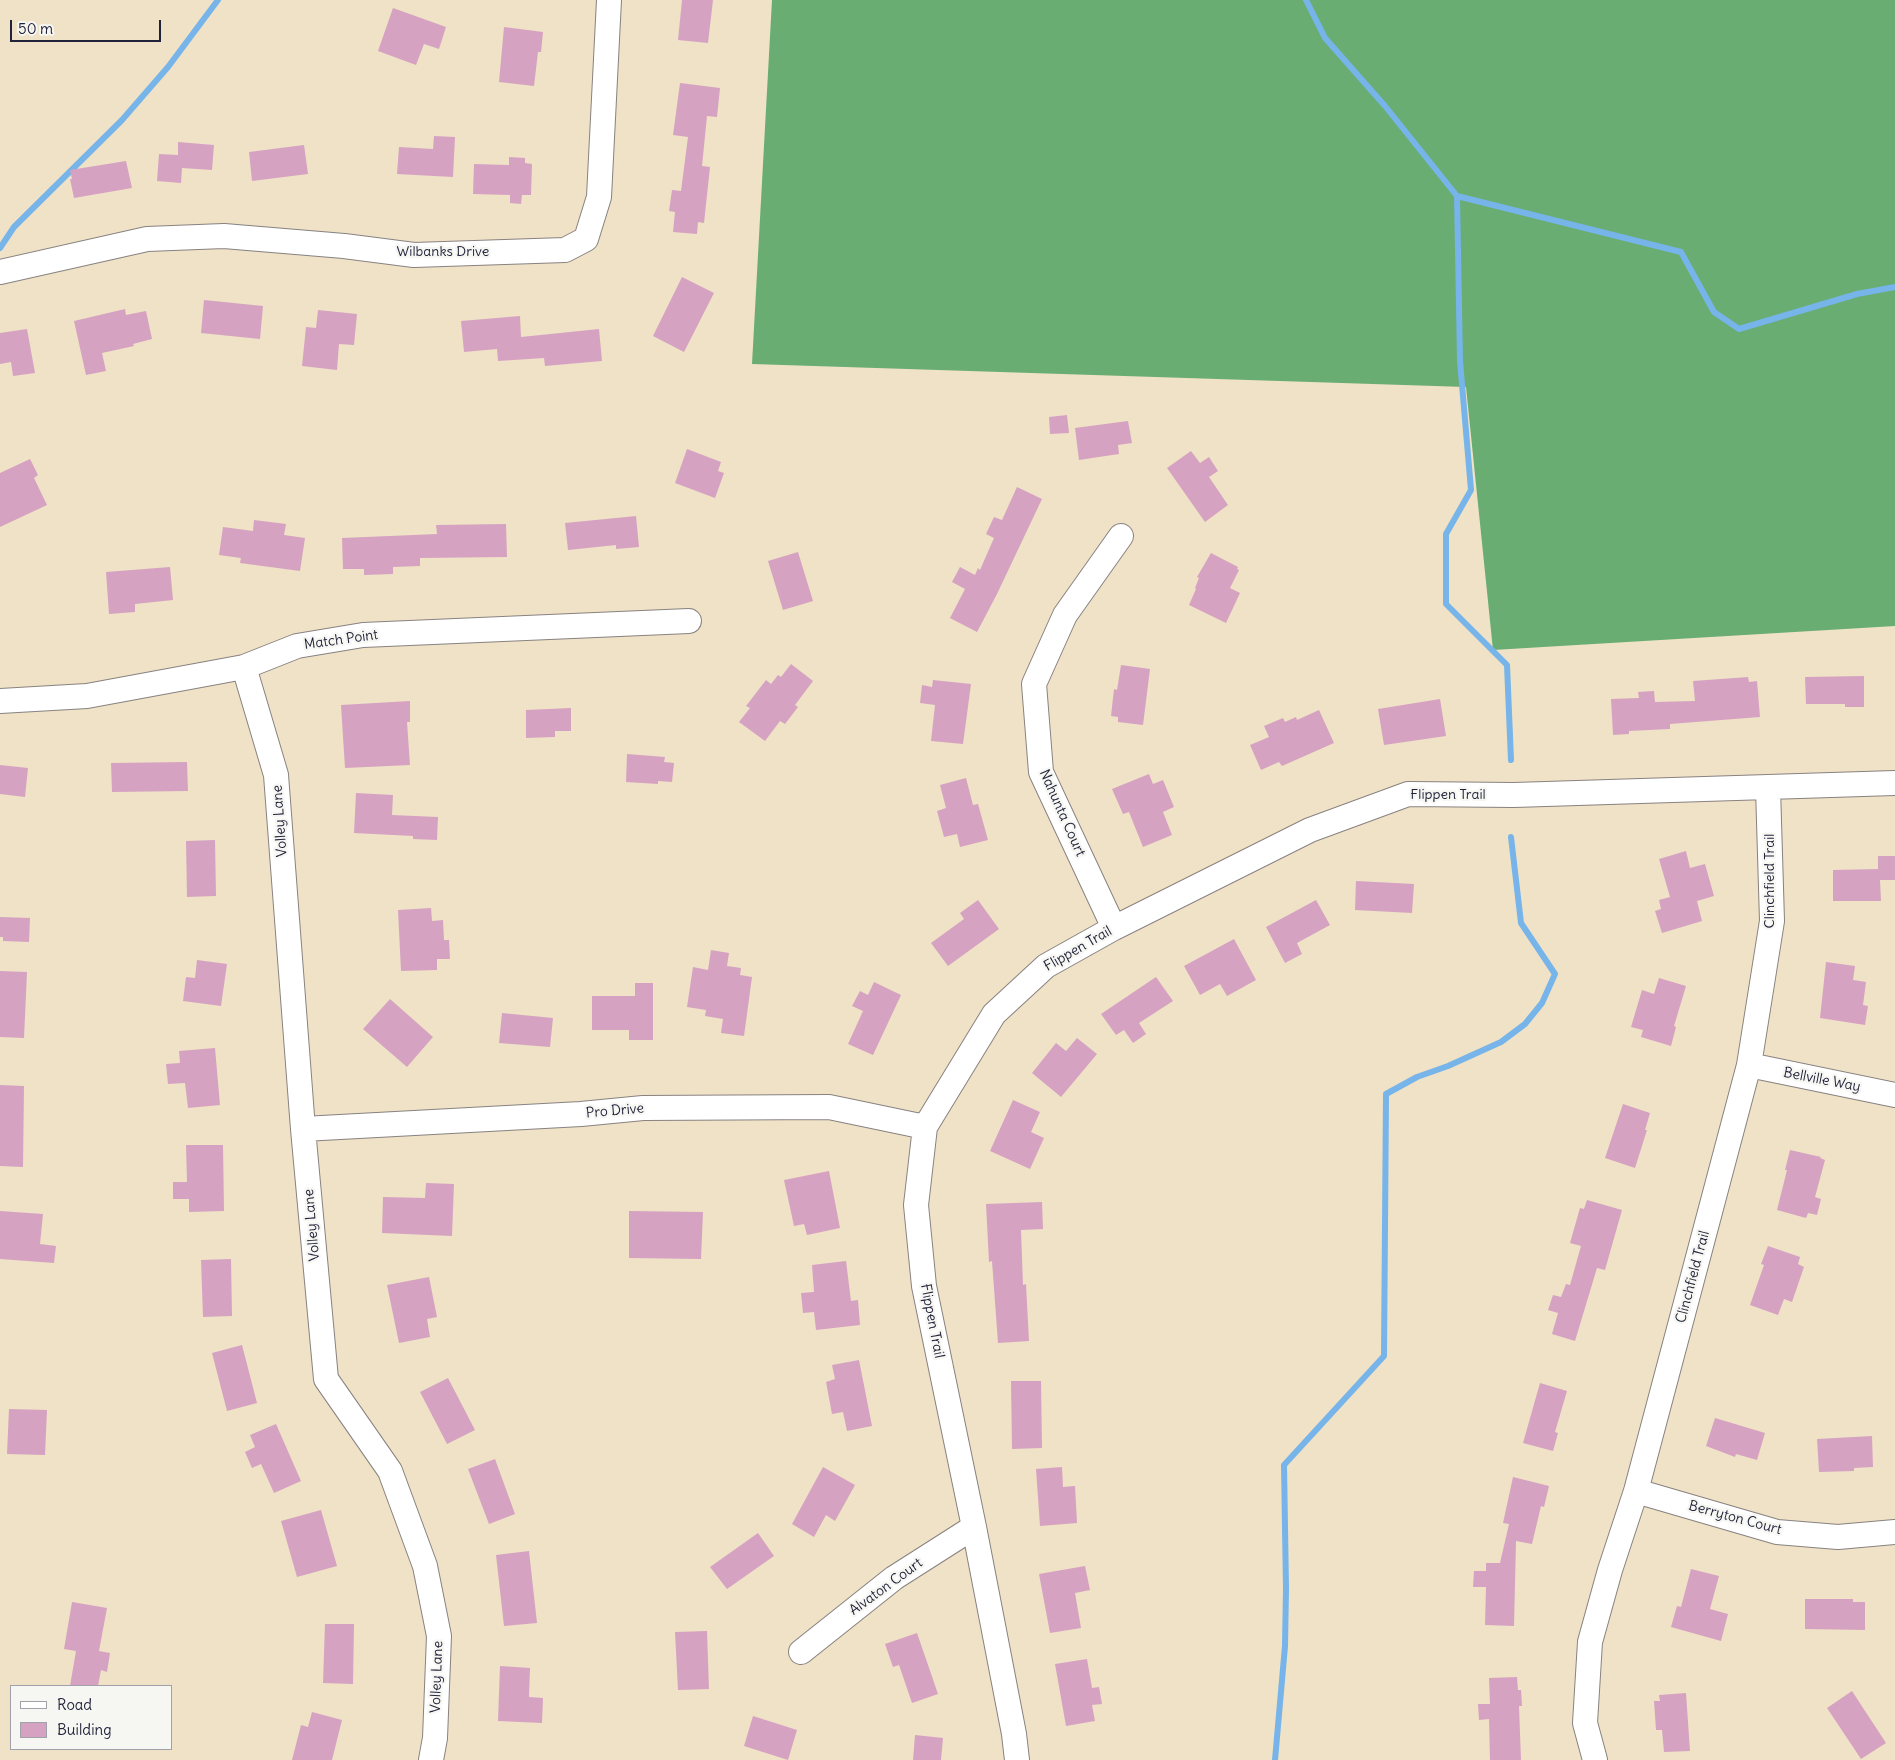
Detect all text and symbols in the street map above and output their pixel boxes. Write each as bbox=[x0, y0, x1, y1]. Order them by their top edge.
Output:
scale bar bbox=[12, 10, 164, 42]
text: 50 m bbox=[18, 19, 53, 38]
street label: Wilbanks Drive bbox=[397, 244, 489, 260]
street label: Match Point bbox=[303, 627, 379, 653]
street label: Nahunta Court bbox=[1035, 767, 1089, 859]
street label: Volley Lane bbox=[269, 784, 291, 858]
street label: Flippen Trail bbox=[1410, 787, 1486, 803]
street label: Clinchfield Trail bbox=[1762, 834, 1778, 928]
street label: Flippen Trail bbox=[1041, 923, 1115, 975]
street label: Bellville Way bbox=[1782, 1064, 1862, 1096]
street label: Pro Drive bbox=[585, 1100, 645, 1122]
street label: Volley Lane bbox=[300, 1188, 324, 1262]
street label: Clinchfield Trail bbox=[1673, 1229, 1713, 1325]
street label: Flippen Trail bbox=[917, 1282, 947, 1360]
street label: Berryton Court bbox=[1687, 1498, 1783, 1538]
street label: Alvaton Court bbox=[846, 1555, 926, 1619]
street label: Volley Lane bbox=[427, 1641, 447, 1713]
legend bbox=[10, 1685, 172, 1750]
text: Road bbox=[57, 1695, 92, 1714]
text: Building bbox=[57, 1720, 112, 1739]

